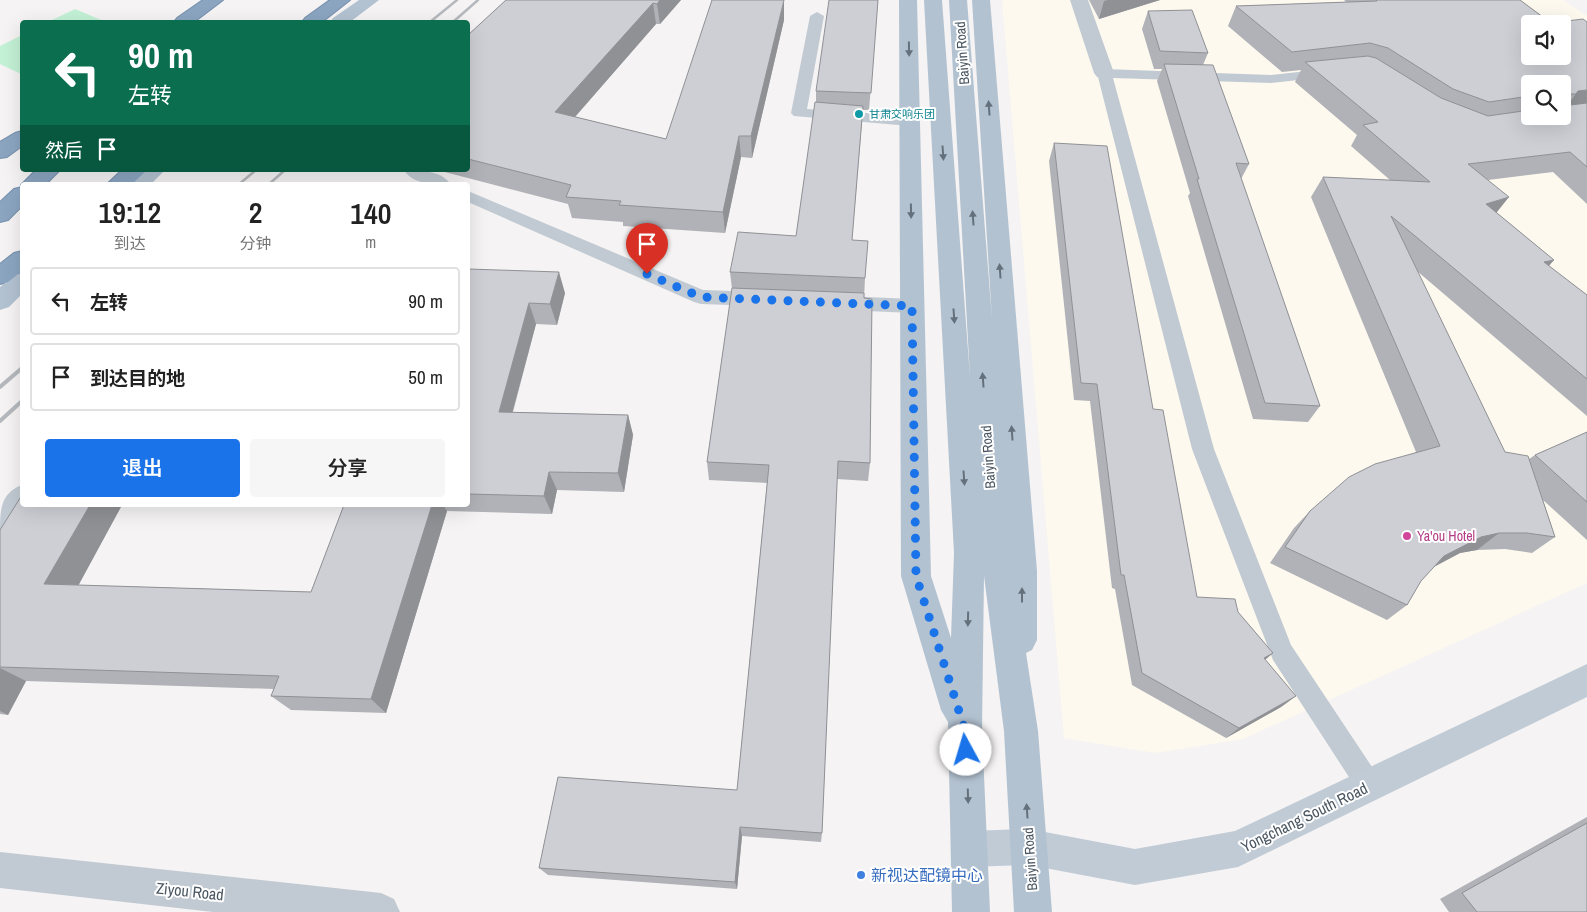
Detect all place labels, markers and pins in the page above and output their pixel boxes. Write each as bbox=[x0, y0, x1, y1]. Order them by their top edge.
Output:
place label: 甘肃交响乐团 bbox=[869, 107, 935, 121]
marker: 甘肃交响乐团 bbox=[853, 108, 865, 120]
pin bbox=[626, 223, 668, 274]
place label: Ya'ou Hotel bbox=[1417, 527, 1475, 545]
marker: Ya'ou Hotel bbox=[1401, 530, 1413, 542]
place label: 新视达配镜中心 bbox=[871, 864, 983, 886]
marker: 新视达配镜中心 bbox=[855, 869, 867, 881]

